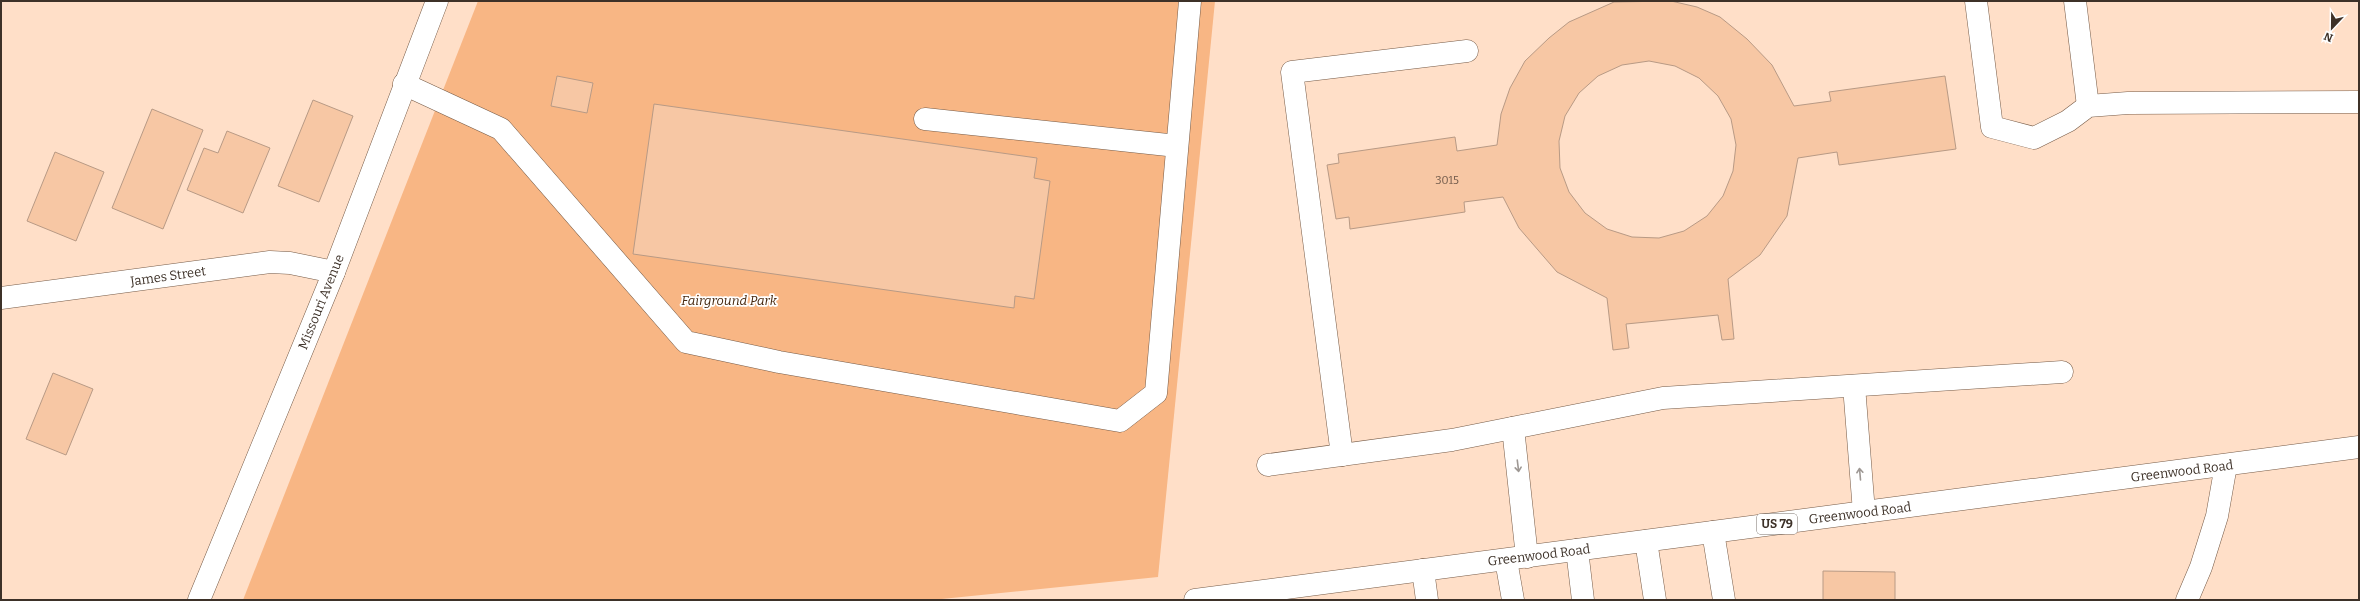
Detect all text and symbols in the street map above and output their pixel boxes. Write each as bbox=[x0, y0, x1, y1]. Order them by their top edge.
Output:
north arrow bbox=[2312, 8, 2352, 48]
text: N bbox=[2322, 29, 2335, 44]
house number: 3015 bbox=[1435, 174, 1459, 187]
street label: Missouri Avenue bbox=[295, 252, 347, 352]
street label: James Street bbox=[128, 263, 207, 289]
park label: Fairground Park bbox=[681, 293, 778, 308]
street label: Greenwood Road bbox=[2130, 457, 2234, 485]
one-way arrow bbox=[1514, 459, 1521, 472]
one-way arrow bbox=[1856, 468, 1863, 481]
street label: Greenwood Road bbox=[1808, 499, 1912, 527]
road number: US 79 bbox=[1757, 514, 1797, 534]
street label: Greenwood Road bbox=[1487, 541, 1591, 569]

